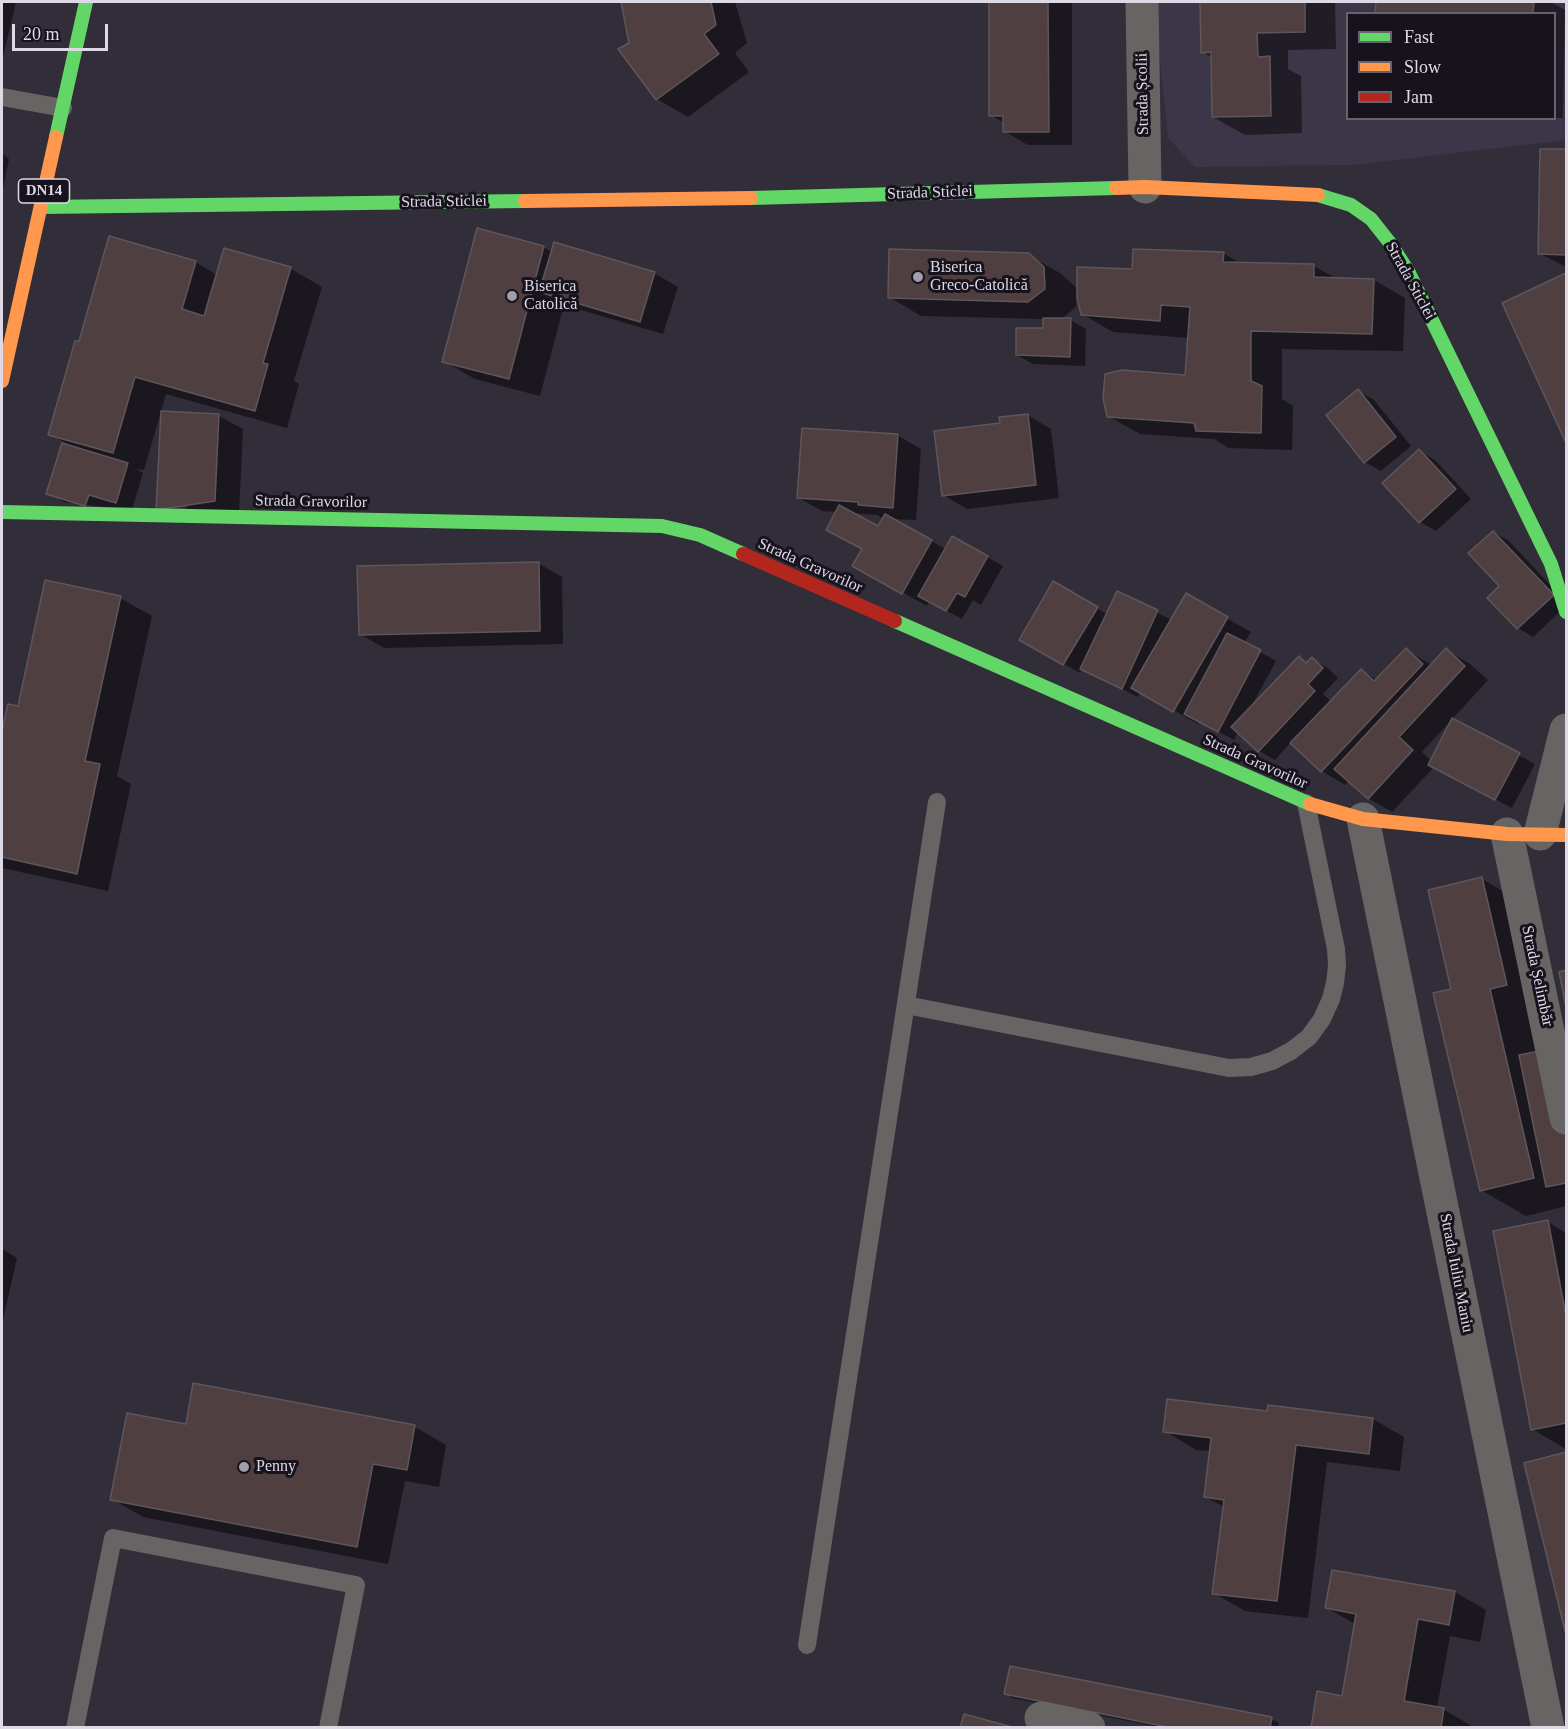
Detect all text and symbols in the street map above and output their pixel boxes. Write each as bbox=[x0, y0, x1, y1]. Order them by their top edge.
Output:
scale bar bbox=[15, 12, 111, 50]
legend bbox=[1346, 12, 1556, 120]
text: 20 m bbox=[23, 24, 60, 44]
text: Fast bbox=[1404, 27, 1434, 47]
street label: Strada Școlii bbox=[1133, 53, 1153, 135]
text: Slow bbox=[1404, 57, 1441, 77]
text: Jam bbox=[1404, 87, 1433, 107]
road number: DN14 bbox=[18, 179, 70, 203]
street label: Strada Sticlei bbox=[887, 182, 973, 204]
street label: Strada Sticlei bbox=[401, 192, 487, 212]
street label: Strada Sticlei bbox=[1381, 239, 1439, 323]
place label: Biserica Greco-Catolică bbox=[930, 258, 1028, 296]
marker: Biserica Greco-Catolică bbox=[911, 270, 925, 284]
place label: Biserica Catolică bbox=[524, 277, 577, 315]
marker: Biserica Catolică bbox=[505, 289, 519, 303]
street label: Strada Gravorilor bbox=[255, 491, 367, 513]
street label: Strada Gravorilor bbox=[755, 534, 865, 598]
street label: Strada Gravorilor bbox=[1200, 730, 1310, 794]
street label: Strada Șelimbăr bbox=[1517, 924, 1557, 1028]
street label: Strada Iuliu Maniu bbox=[1435, 1212, 1477, 1334]
place label: Penny bbox=[256, 1457, 296, 1477]
marker: Penny bbox=[237, 1460, 251, 1474]

